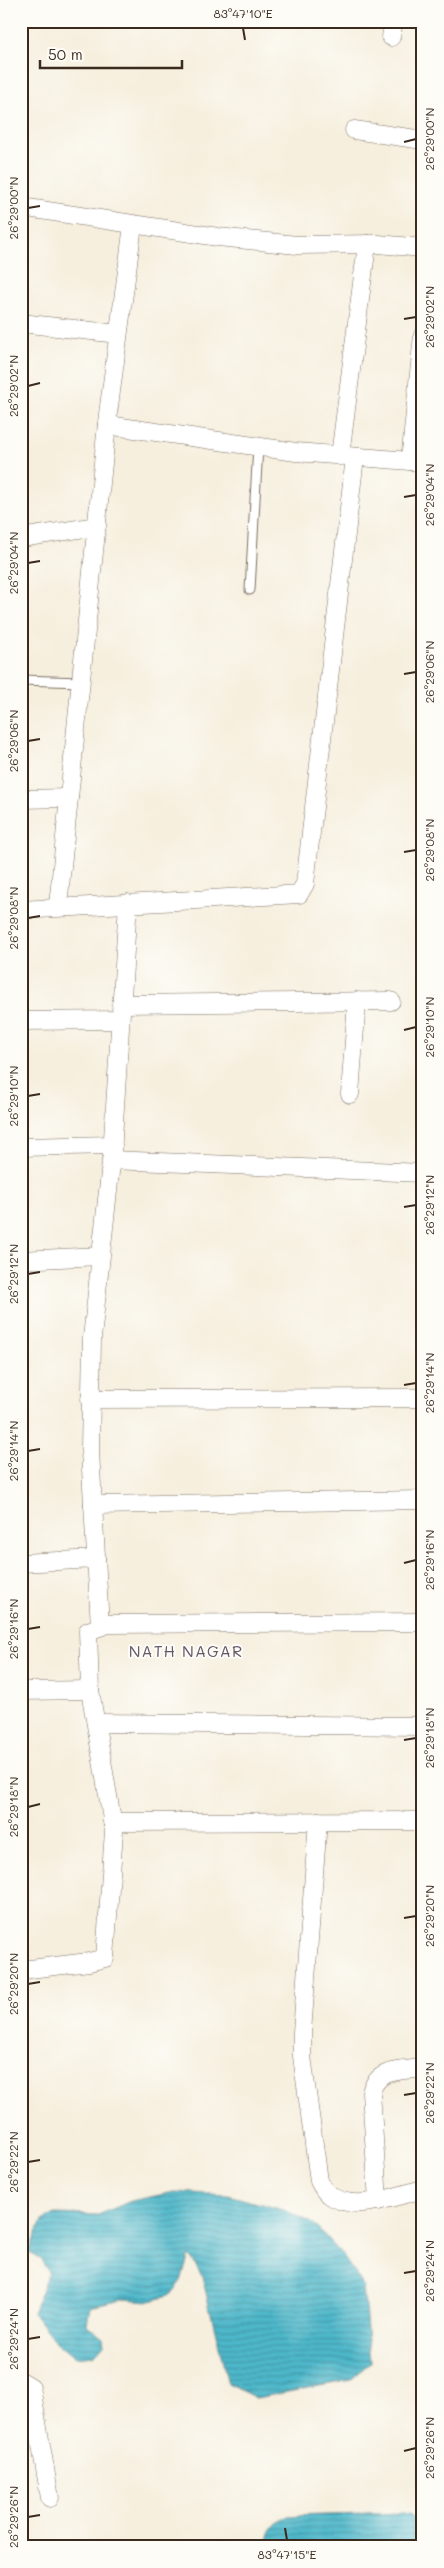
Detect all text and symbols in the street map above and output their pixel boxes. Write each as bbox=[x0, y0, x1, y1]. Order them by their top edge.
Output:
text: 83°47'10"E bbox=[213, 5, 273, 21]
scale bar bbox=[40, 38, 182, 70]
text: 50 m bbox=[48, 44, 83, 64]
text: 26°29'00"N bbox=[421, 108, 437, 170]
text: 26°29'00"N bbox=[5, 177, 21, 239]
text: 26°29'02"N bbox=[421, 286, 437, 348]
text: 26°29'02"N bbox=[5, 355, 21, 417]
text: 26°29'04"N bbox=[421, 464, 437, 526]
text: 26°29'04"N bbox=[5, 532, 21, 594]
text: 26°29'06"N bbox=[421, 641, 437, 703]
text: 26°29'06"N bbox=[5, 710, 21, 772]
text: 26°29'08"N bbox=[421, 819, 437, 881]
text: 26°29'08"N bbox=[5, 887, 21, 949]
text: 26°29'10"N bbox=[421, 997, 437, 1057]
text: 26°29'10"N bbox=[5, 1066, 21, 1126]
text: 26°29'12"N bbox=[421, 1175, 437, 1235]
text: 26°29'12"N bbox=[5, 1244, 21, 1304]
text: 26°29'14"N bbox=[421, 1353, 437, 1413]
text: 26°29'14"N bbox=[5, 1421, 21, 1481]
text: 26°29'16"N bbox=[421, 1530, 437, 1590]
text: 26°29'16"N bbox=[5, 1599, 21, 1659]
district label: NATH NAGAR bbox=[129, 1640, 243, 1661]
text: 26°29'18"N bbox=[421, 1708, 437, 1768]
text: 26°29'18"N bbox=[5, 1777, 21, 1837]
text: 26°29'20"N bbox=[421, 1885, 437, 1947]
text: 26°29'20"N bbox=[5, 1953, 21, 2015]
text: 26°29'22"N bbox=[421, 2062, 437, 2124]
text: 26°29'22"N bbox=[5, 2131, 21, 2193]
text: 26°29'24"N bbox=[421, 2240, 437, 2302]
text: 26°29'24"N bbox=[5, 2308, 21, 2370]
text: 26°29'26"N bbox=[421, 2417, 437, 2479]
text: 26°29'26"N bbox=[5, 2486, 21, 2548]
text: 83°47'15"E bbox=[258, 2546, 316, 2562]

